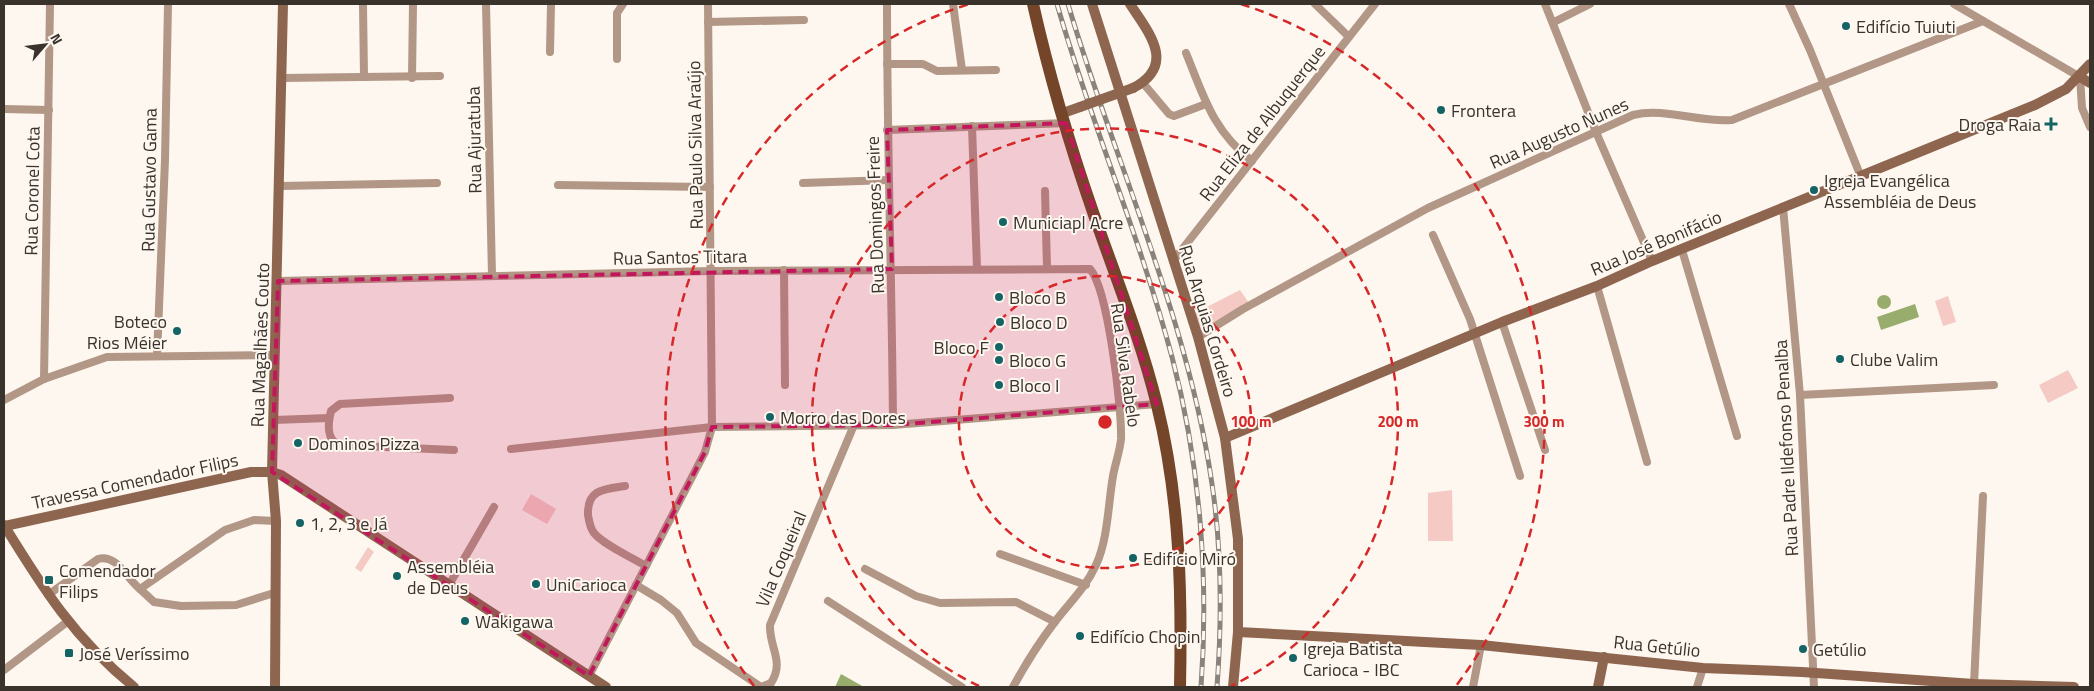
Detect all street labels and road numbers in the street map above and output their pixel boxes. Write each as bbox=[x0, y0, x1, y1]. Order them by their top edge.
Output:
street label: Rua Eliza de Albuquerque bbox=[1192, 39, 1332, 207]
street label: Rua Paulo Silva Araújo bbox=[680, 60, 710, 230]
street label: Rua Ajuratuba bbox=[460, 86, 488, 194]
street label: Rua Augusto Nunes bbox=[1485, 90, 1633, 176]
street label: Rua Gustavo Gama bbox=[134, 108, 164, 252]
street label: Rua Coronel Cota bbox=[17, 126, 47, 256]
street label: Rua Domingos Freire bbox=[859, 136, 891, 294]
street label: Rua José Bonifácio bbox=[1586, 203, 1726, 283]
street label: Rua Santos Titara bbox=[613, 242, 747, 272]
street label: Rua Arquias Cordeiro bbox=[1172, 242, 1244, 400]
street label: Rua Magalhães Couto bbox=[244, 262, 276, 428]
street label: Rua Silva Rabelo bbox=[1104, 301, 1148, 429]
street label: Rua Padre Ildefonso Penalba bbox=[1767, 339, 1805, 557]
street label: Travessa Comendador Filips bbox=[29, 446, 241, 516]
street label: Vila Coqueiral bbox=[749, 507, 813, 611]
street label: Rua Getúlio bbox=[1612, 628, 1702, 664]

